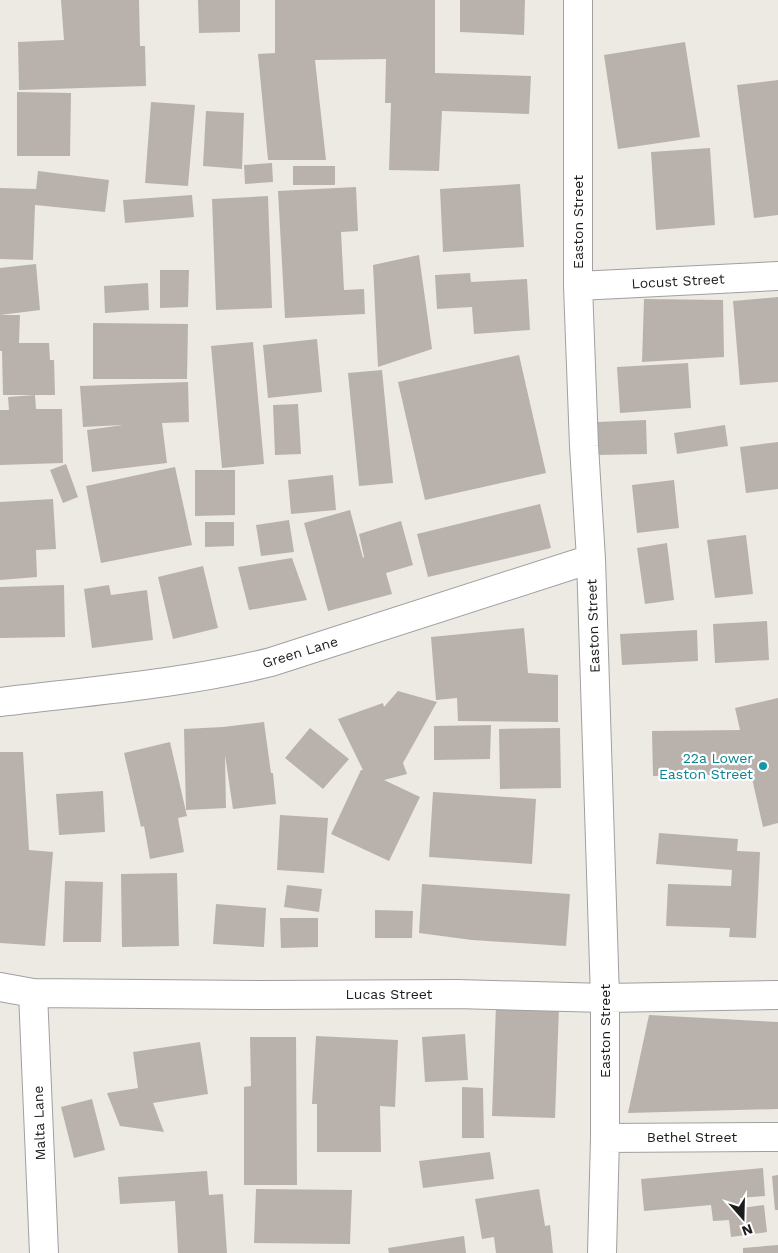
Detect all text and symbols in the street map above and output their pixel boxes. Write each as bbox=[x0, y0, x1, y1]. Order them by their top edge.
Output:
street label: Easton Street bbox=[570, 175, 586, 269]
street label: Locust Street bbox=[631, 271, 725, 291]
street label: Easton Street bbox=[583, 579, 603, 673]
street label: Green Lane bbox=[260, 633, 340, 671]
place label: 22a Lower Easton Street bbox=[659, 750, 753, 782]
marker: 22a Lower Easton Street bbox=[757, 760, 769, 772]
street label: Easton Street bbox=[597, 984, 613, 1078]
street label: Lucas Street bbox=[346, 986, 433, 1002]
street label: Malta Lane bbox=[30, 1085, 48, 1161]
street label: Bethel Street bbox=[647, 1129, 737, 1145]
north arrow bbox=[718, 1193, 768, 1243]
text: N bbox=[740, 1221, 755, 1240]

